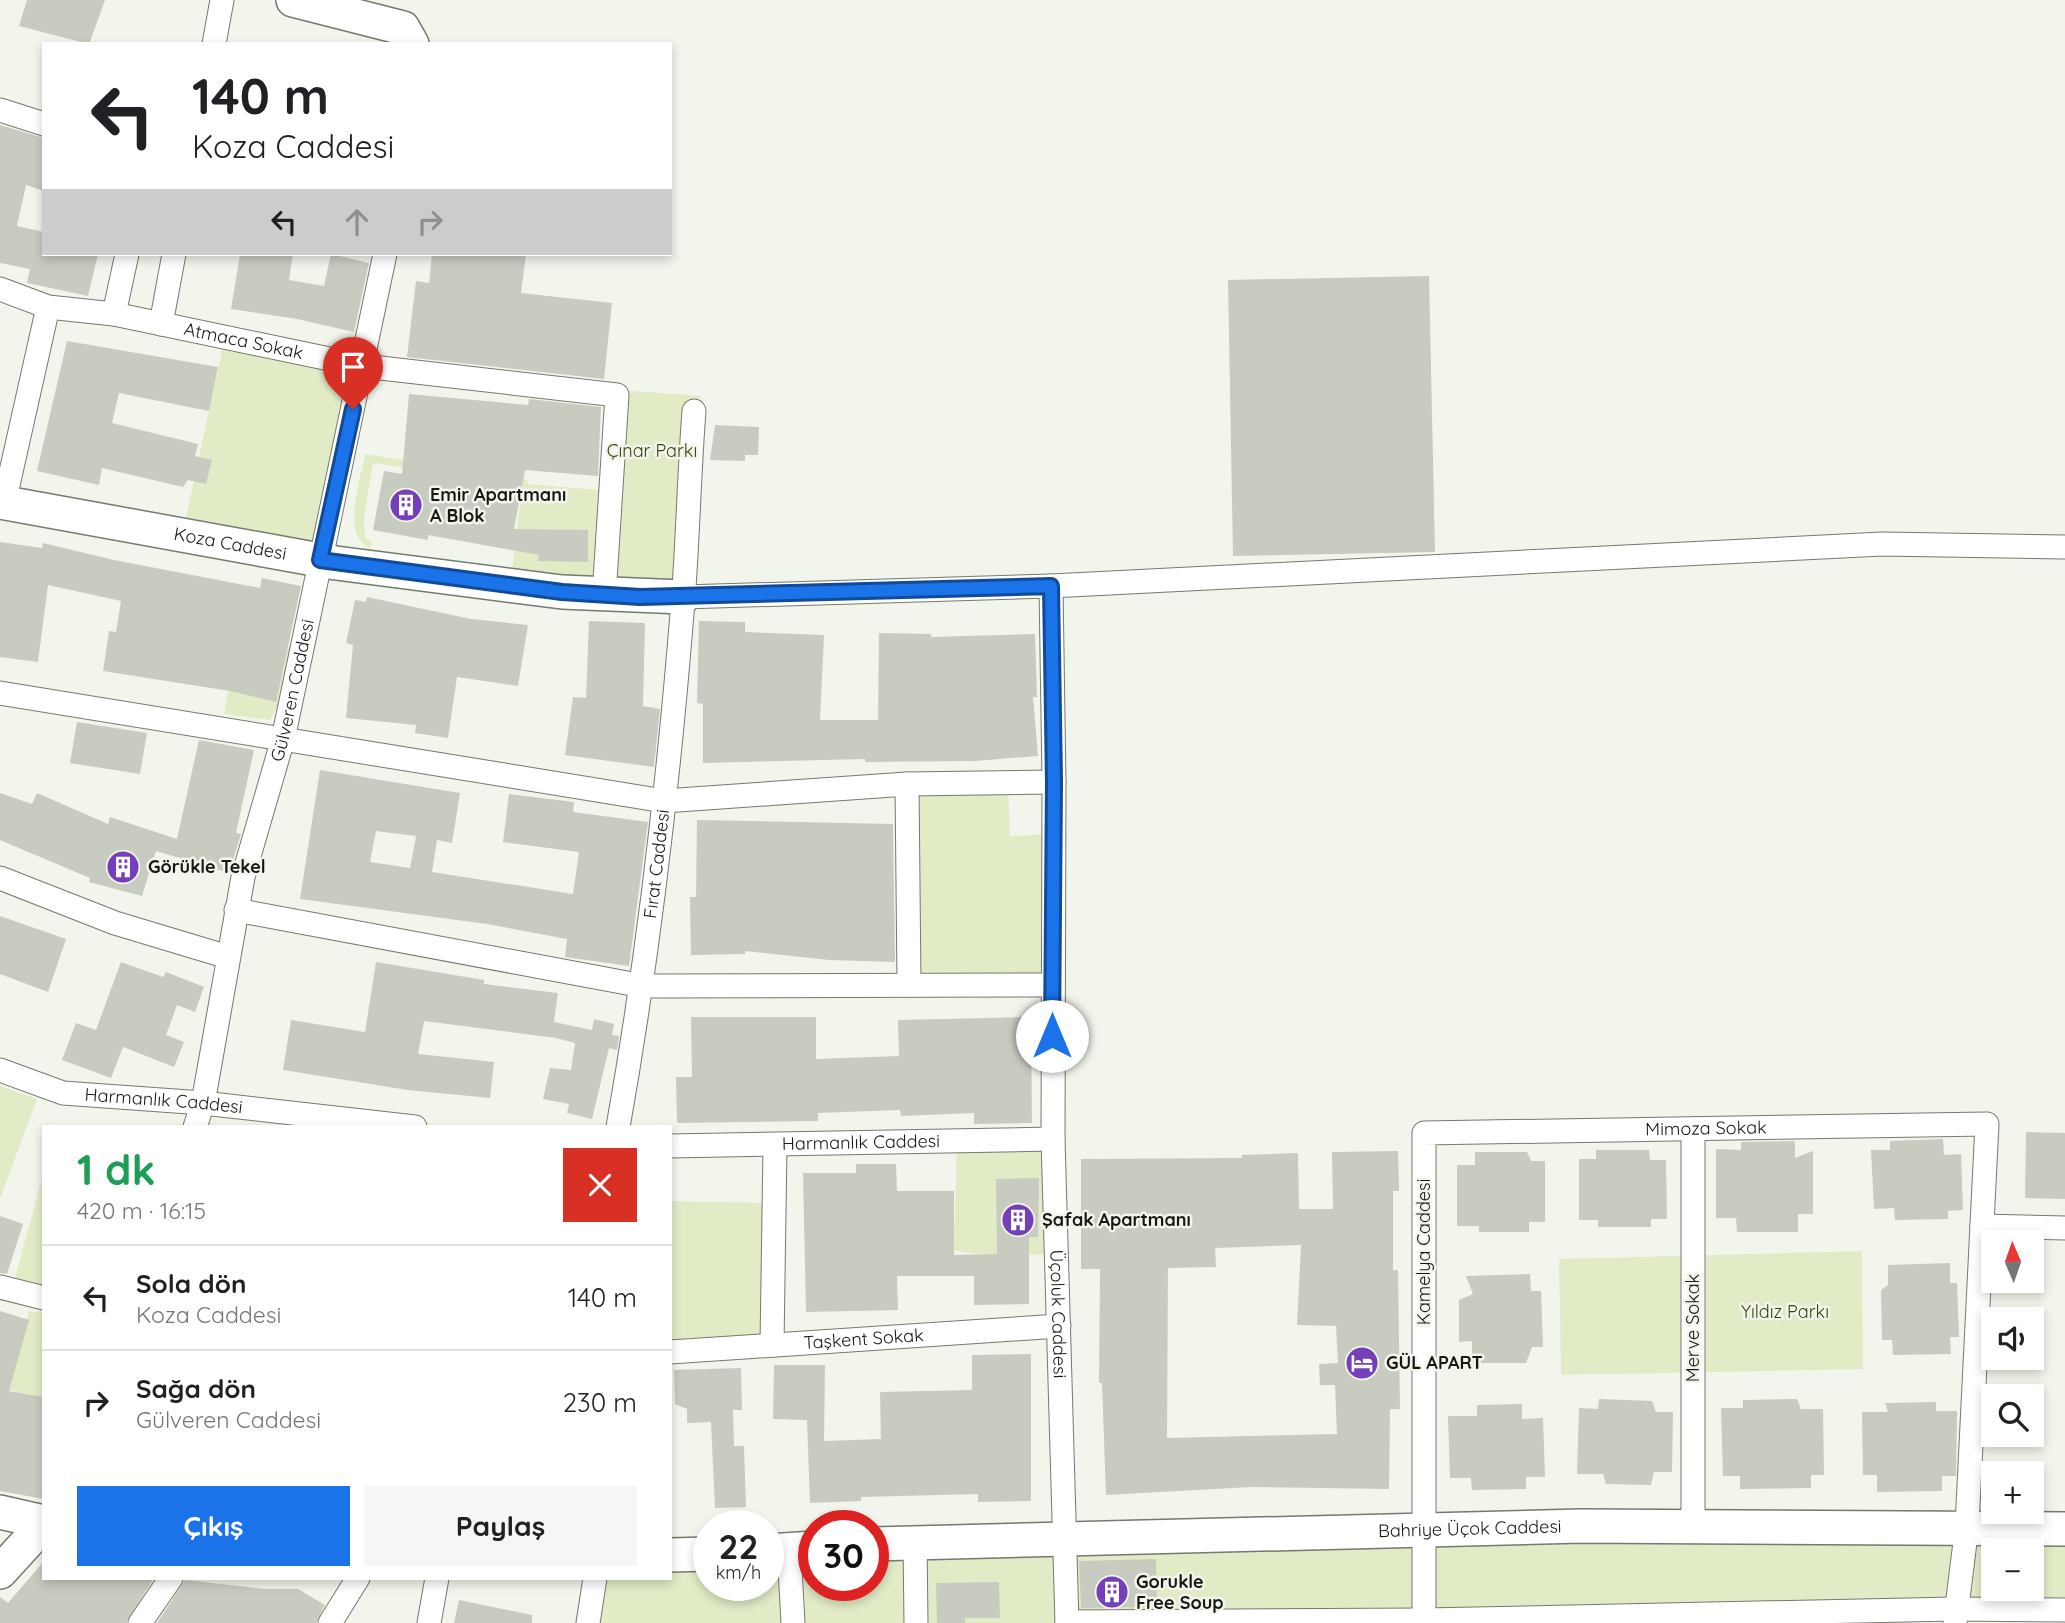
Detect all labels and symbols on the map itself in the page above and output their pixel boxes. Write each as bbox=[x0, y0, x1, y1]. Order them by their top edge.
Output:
street label: Atmaca Sokak bbox=[182, 317, 305, 364]
pin bbox=[323, 337, 383, 409]
park label: Çınar Parkı bbox=[607, 439, 697, 462]
place label: Emir Apartmanı A Blok bbox=[430, 483, 566, 527]
building icon: Emir Apartmanı A Blok bbox=[387, 486, 425, 524]
street label: Koza Caddesi bbox=[172, 522, 288, 565]
street label: Gülveren Caddesi bbox=[265, 617, 319, 764]
street label: Fırat Caddesi bbox=[638, 808, 674, 920]
building icon: Görükle Tekel bbox=[104, 848, 142, 886]
place label: Görükle Tekel bbox=[148, 855, 266, 878]
position arrow bbox=[1015, 999, 1089, 1073]
street label: Harmanlık Caddesi bbox=[84, 1083, 244, 1118]
street label: Mimoza Sokak bbox=[1645, 1116, 1767, 1140]
street label: Harmanlık Caddesi bbox=[782, 1129, 940, 1155]
street label: Kamelya Caddesi bbox=[1412, 1179, 1435, 1325]
building icon: Şafak Apartmanı bbox=[999, 1201, 1037, 1239]
place label: Şafak Apartmanı bbox=[1042, 1208, 1191, 1231]
north arrow bbox=[1981, 1230, 2044, 1293]
street label: Üçoluk Caddesi bbox=[1045, 1249, 1072, 1379]
street label: Merve Sokak bbox=[1681, 1274, 1704, 1382]
park label: Yıldız Parkı bbox=[1741, 1300, 1829, 1323]
street label: Taşkent Sokak bbox=[803, 1323, 924, 1354]
hotel icon: GÜL APART bbox=[1343, 1344, 1381, 1382]
place label: GÜL APART bbox=[1386, 1351, 1483, 1374]
speed limit sign: 30 bbox=[798, 1510, 889, 1601]
street label: Bahriye Üçok Caddesi bbox=[1378, 1514, 1562, 1542]
place label: Gorukle Free Soup bbox=[1136, 1570, 1224, 1614]
building icon: Gorukle Free Soup bbox=[1093, 1573, 1131, 1611]

